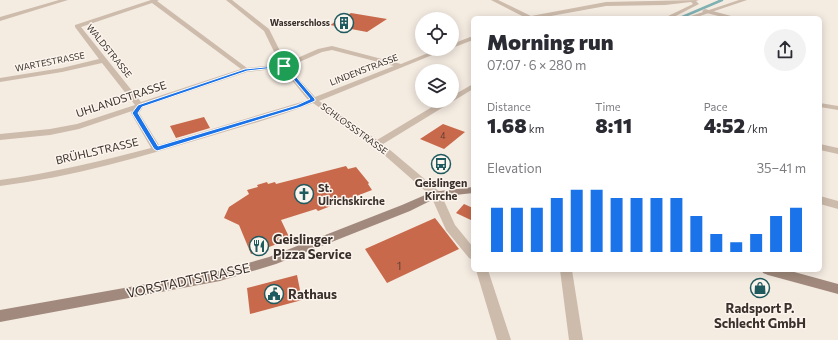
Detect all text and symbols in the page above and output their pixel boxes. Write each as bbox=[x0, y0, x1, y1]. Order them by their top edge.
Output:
building icon: Wasserschloss bbox=[333, 12, 355, 34]
map controls bbox=[415, 12, 459, 108]
button: locate bbox=[415, 12, 459, 56]
place label: Wasserschloss bbox=[270, 17, 330, 28]
street label: WALDSTRASSE bbox=[84, 22, 134, 80]
text: Morning run bbox=[487, 28, 614, 55]
button: share bbox=[764, 29, 806, 71]
street label: WARTESTRASSE bbox=[14, 49, 86, 74]
pin bbox=[267, 49, 301, 83]
street label: LINDENSTRASSE bbox=[328, 51, 400, 88]
icon: arrive bbox=[273, 55, 295, 77]
text: 07:07 · 6 × 280 m bbox=[487, 57, 586, 73]
button: layers bbox=[415, 64, 459, 108]
street label: UHLANDSTRASSE bbox=[74, 78, 168, 119]
text: Distance bbox=[487, 100, 531, 113]
text: Time bbox=[595, 100, 621, 113]
text: Pace bbox=[704, 100, 728, 113]
street label: SCHLOSSSTRASSE bbox=[319, 101, 390, 157]
text: 1.68 bbox=[487, 113, 527, 137]
text: 8:11 bbox=[595, 113, 632, 137]
text: 4:52 bbox=[704, 113, 745, 137]
text: km bbox=[527, 122, 544, 135]
text: /km bbox=[745, 122, 768, 135]
house number: 4 bbox=[440, 130, 446, 141]
street label: BRÜHLSTRASSE bbox=[54, 134, 140, 166]
bus stop icon: Geislingen Kirche bbox=[430, 153, 452, 175]
text: Elevation bbox=[487, 160, 542, 176]
text: 35–41 m bbox=[757, 160, 806, 176]
place label: Geislingen Kirche bbox=[415, 176, 467, 202]
place label: St. Ulrichskirche bbox=[318, 181, 385, 207]
church icon: St. Ulrichskirche bbox=[293, 183, 315, 205]
place label: Geislinger Pizza Service bbox=[273, 231, 352, 262]
restaurant icon: Geislinger Pizza Service bbox=[248, 235, 270, 257]
street label: VORSTADTSTRASSE bbox=[125, 259, 251, 301]
house number: 1 bbox=[397, 259, 401, 272]
shop icon: Radsport P. Schlecht GmbH bbox=[749, 277, 771, 299]
public building icon: Rathaus bbox=[263, 283, 285, 305]
place label: Rathaus bbox=[288, 286, 337, 302]
place label: Radsport P. Schlecht GmbH bbox=[714, 300, 806, 331]

